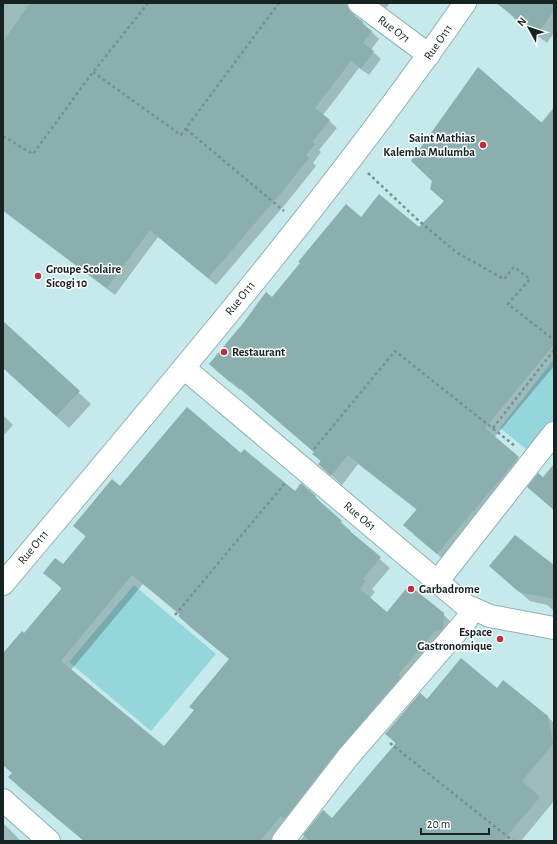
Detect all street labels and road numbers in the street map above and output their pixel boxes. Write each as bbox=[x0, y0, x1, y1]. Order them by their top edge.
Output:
street label: Rue O71 bbox=[376, 13, 412, 45]
street label: Rue O111 bbox=[422, 22, 454, 62]
street label: Rue O111 bbox=[223, 279, 257, 317]
street label: Rue O61 bbox=[342, 499, 378, 533]
street label: Rue O111 bbox=[16, 528, 50, 566]

